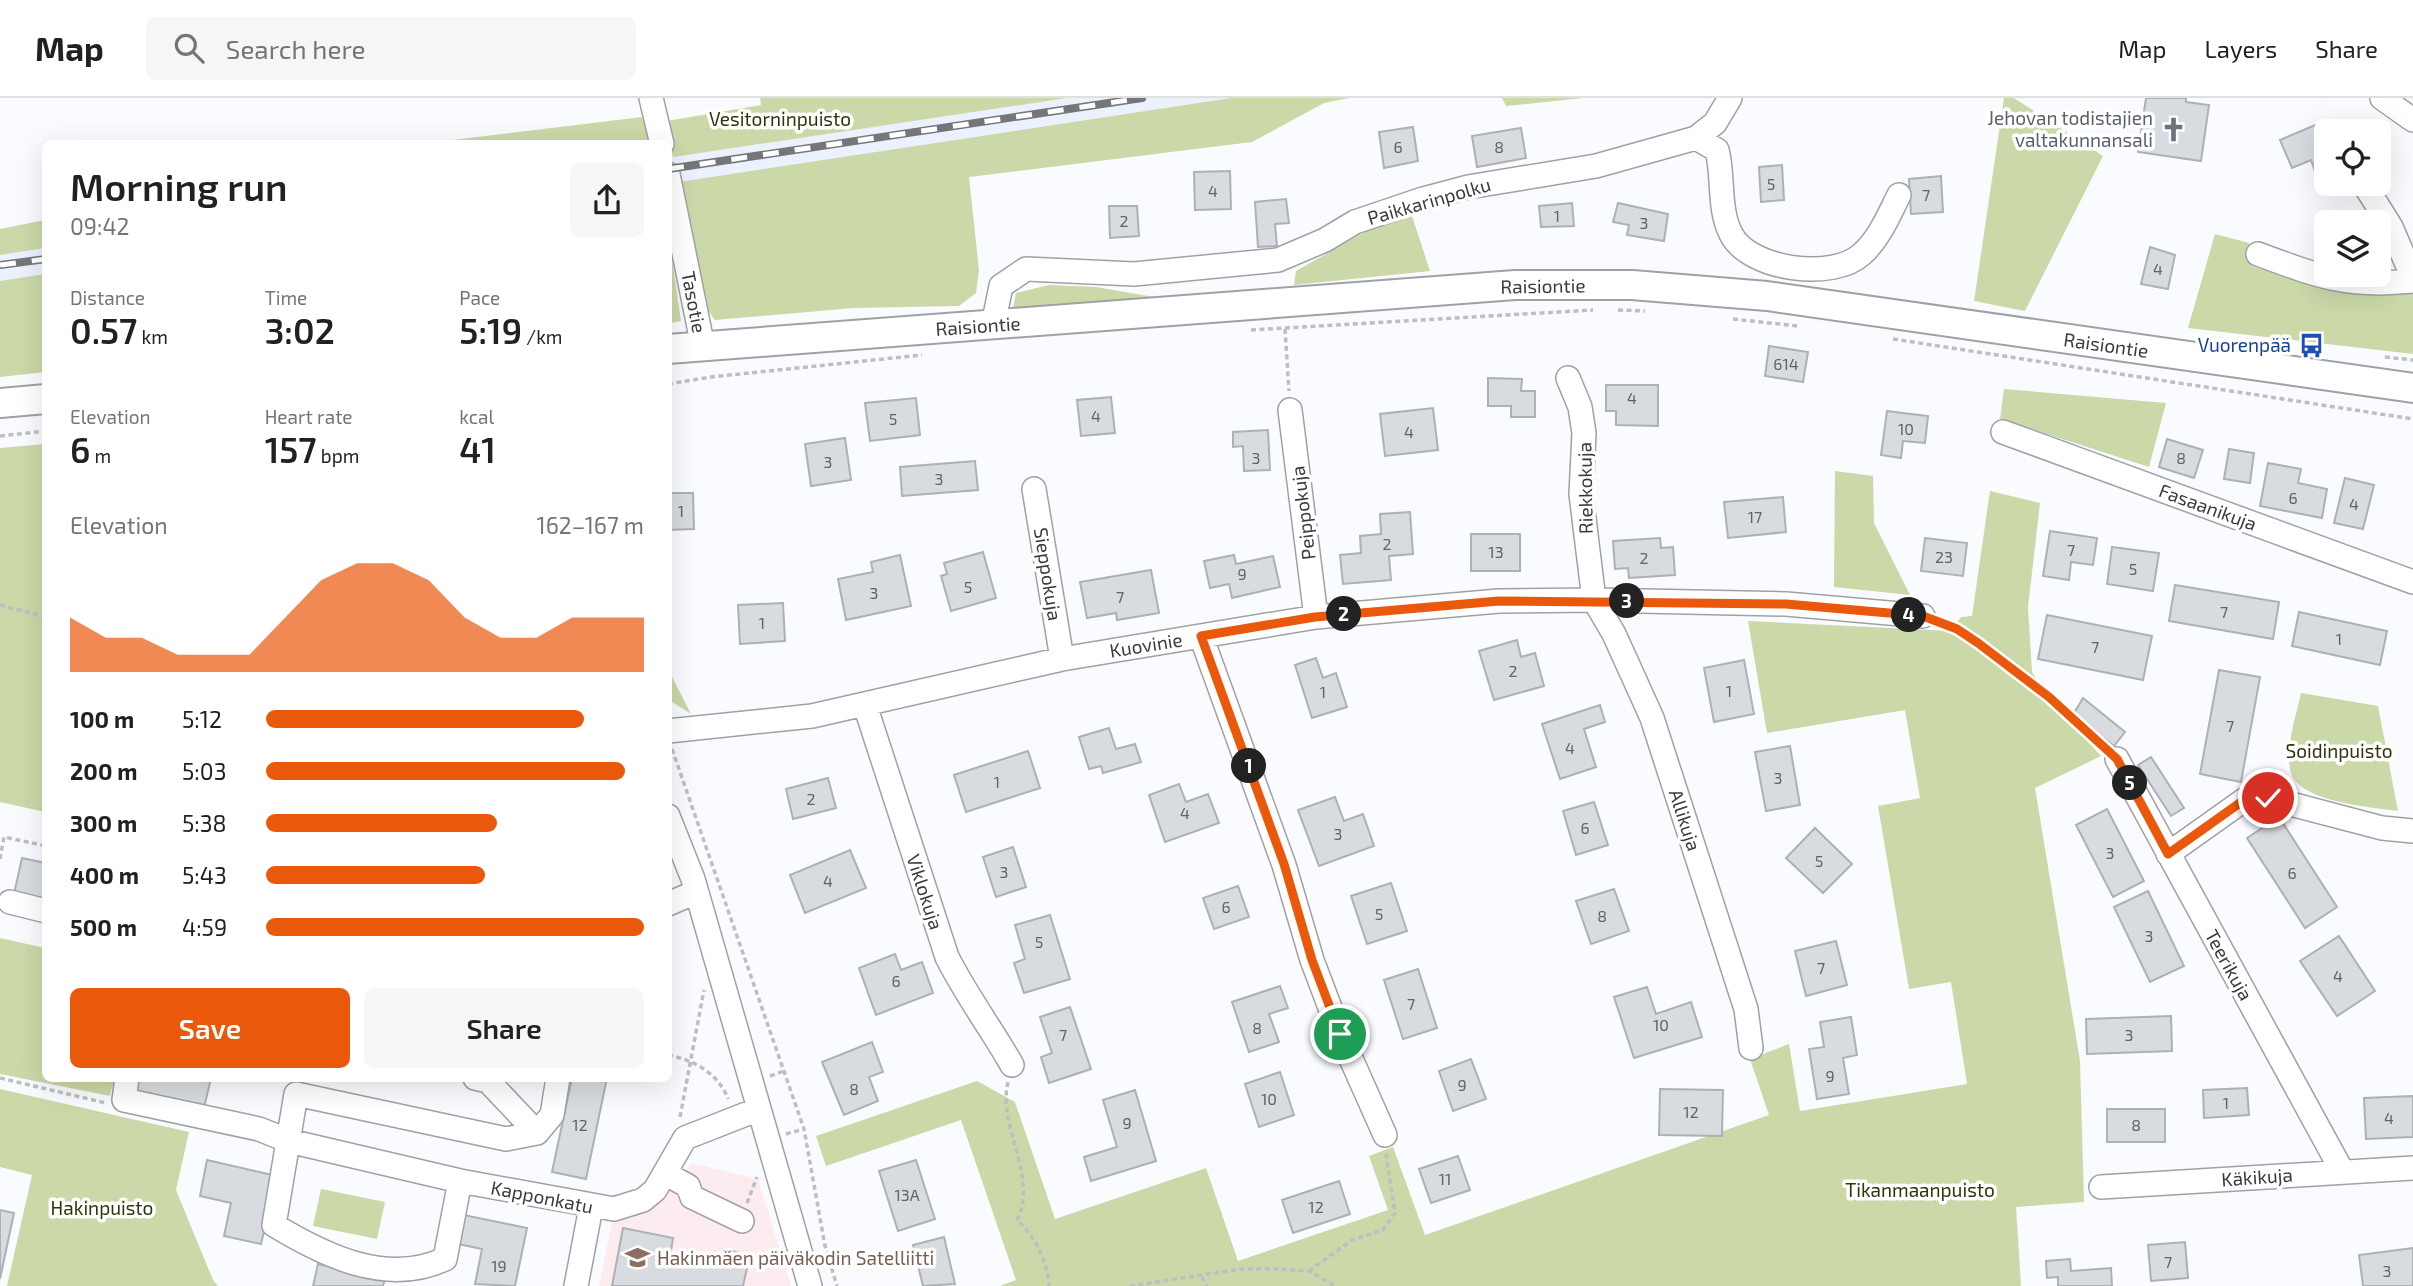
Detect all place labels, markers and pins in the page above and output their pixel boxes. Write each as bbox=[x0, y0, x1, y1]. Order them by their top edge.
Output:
place label: Jehovan todistajien valtakunnansali bbox=[1988, 106, 2153, 151]
church icon: Jehovan todistajien valtakunnansali bbox=[2159, 115, 2187, 143]
bus stop icon: Vuorenpää bbox=[2297, 331, 2325, 359]
place label: Vuorenpää bbox=[2198, 333, 2291, 356]
pin: 3 bbox=[1610, 584, 1644, 618]
pin: 2 bbox=[1326, 596, 1362, 632]
pin: 4 bbox=[1892, 598, 1926, 632]
pin: 1 bbox=[1232, 748, 1266, 784]
pin: 5 bbox=[2112, 766, 2148, 800]
pin bbox=[2238, 768, 2298, 828]
pin bbox=[1310, 1004, 1370, 1064]
school or university icon: Hakinmäen päiväkodin Satelliitti bbox=[623, 1244, 651, 1272]
place label: Hakinmäen päiväkodin Satelliitti bbox=[657, 1246, 934, 1269]

